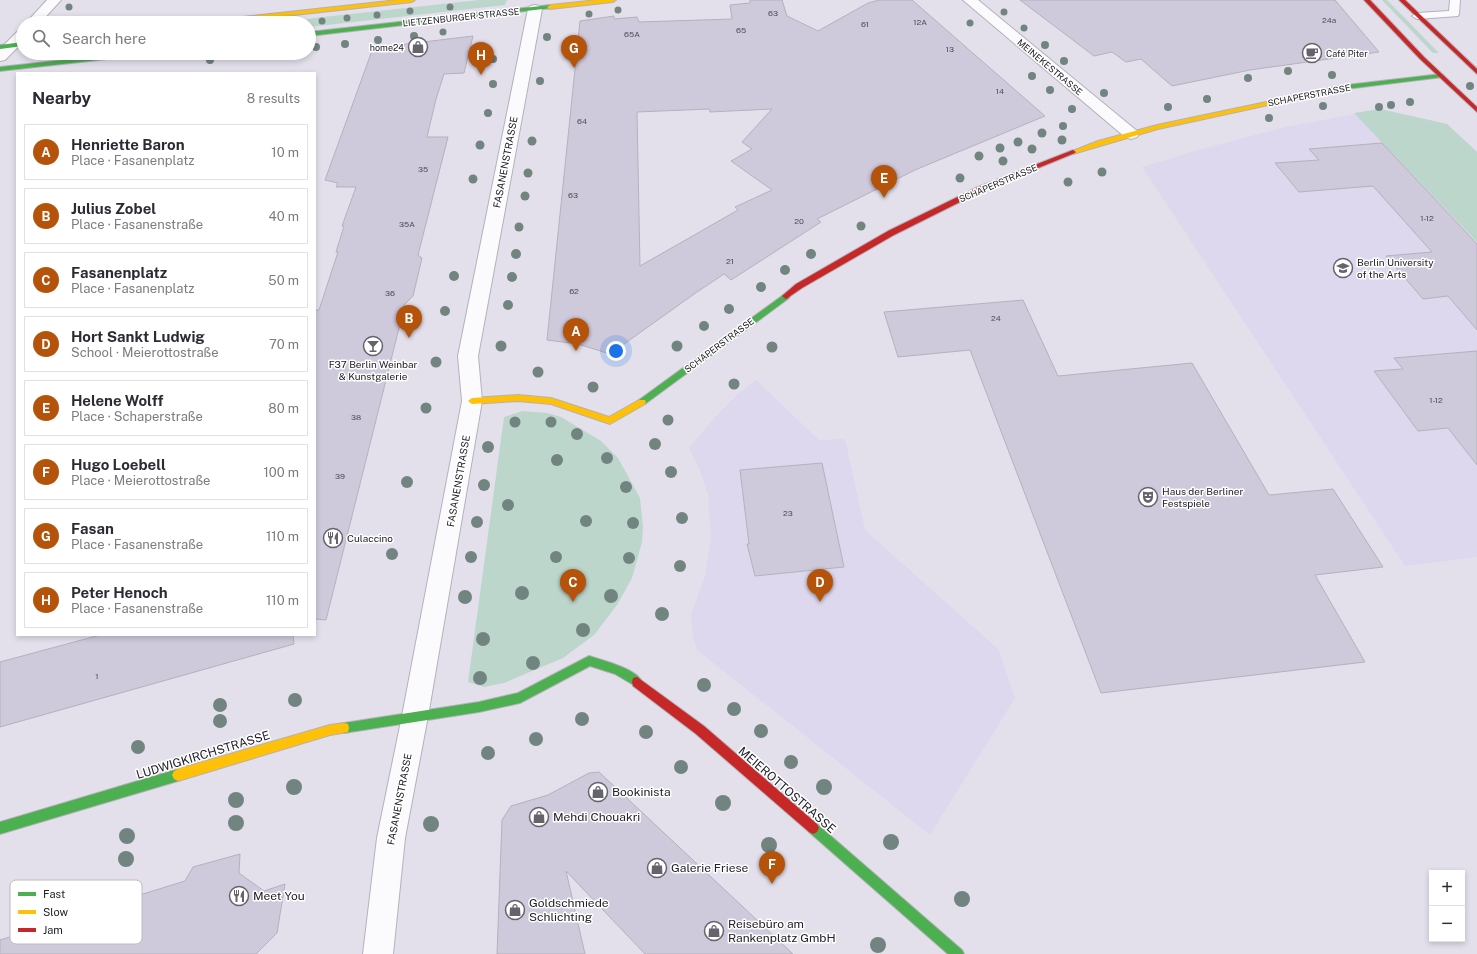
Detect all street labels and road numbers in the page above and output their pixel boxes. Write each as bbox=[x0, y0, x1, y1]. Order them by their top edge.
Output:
street label: LIETZENBURGER STRASSE bbox=[402, 5, 520, 29]
street label: MEINEKESTRASSE bbox=[1015, 37, 1085, 98]
street label: SCHAPERSTRASSE bbox=[1267, 82, 1352, 108]
street label: FASANENSTRASSE bbox=[490, 115, 520, 209]
street label: SCHAPERSTRASSE bbox=[957, 161, 1039, 204]
street label: SCHAPERSTRASSE bbox=[682, 315, 756, 375]
street label: FASANENSTRASSE bbox=[444, 434, 472, 528]
street label: LUDWIGKIRCHSTRASSE bbox=[135, 728, 271, 782]
street label: MEIEROTTOSTRASSE bbox=[736, 744, 838, 836]
street label: FASANENSTRASSE bbox=[384, 752, 414, 846]

